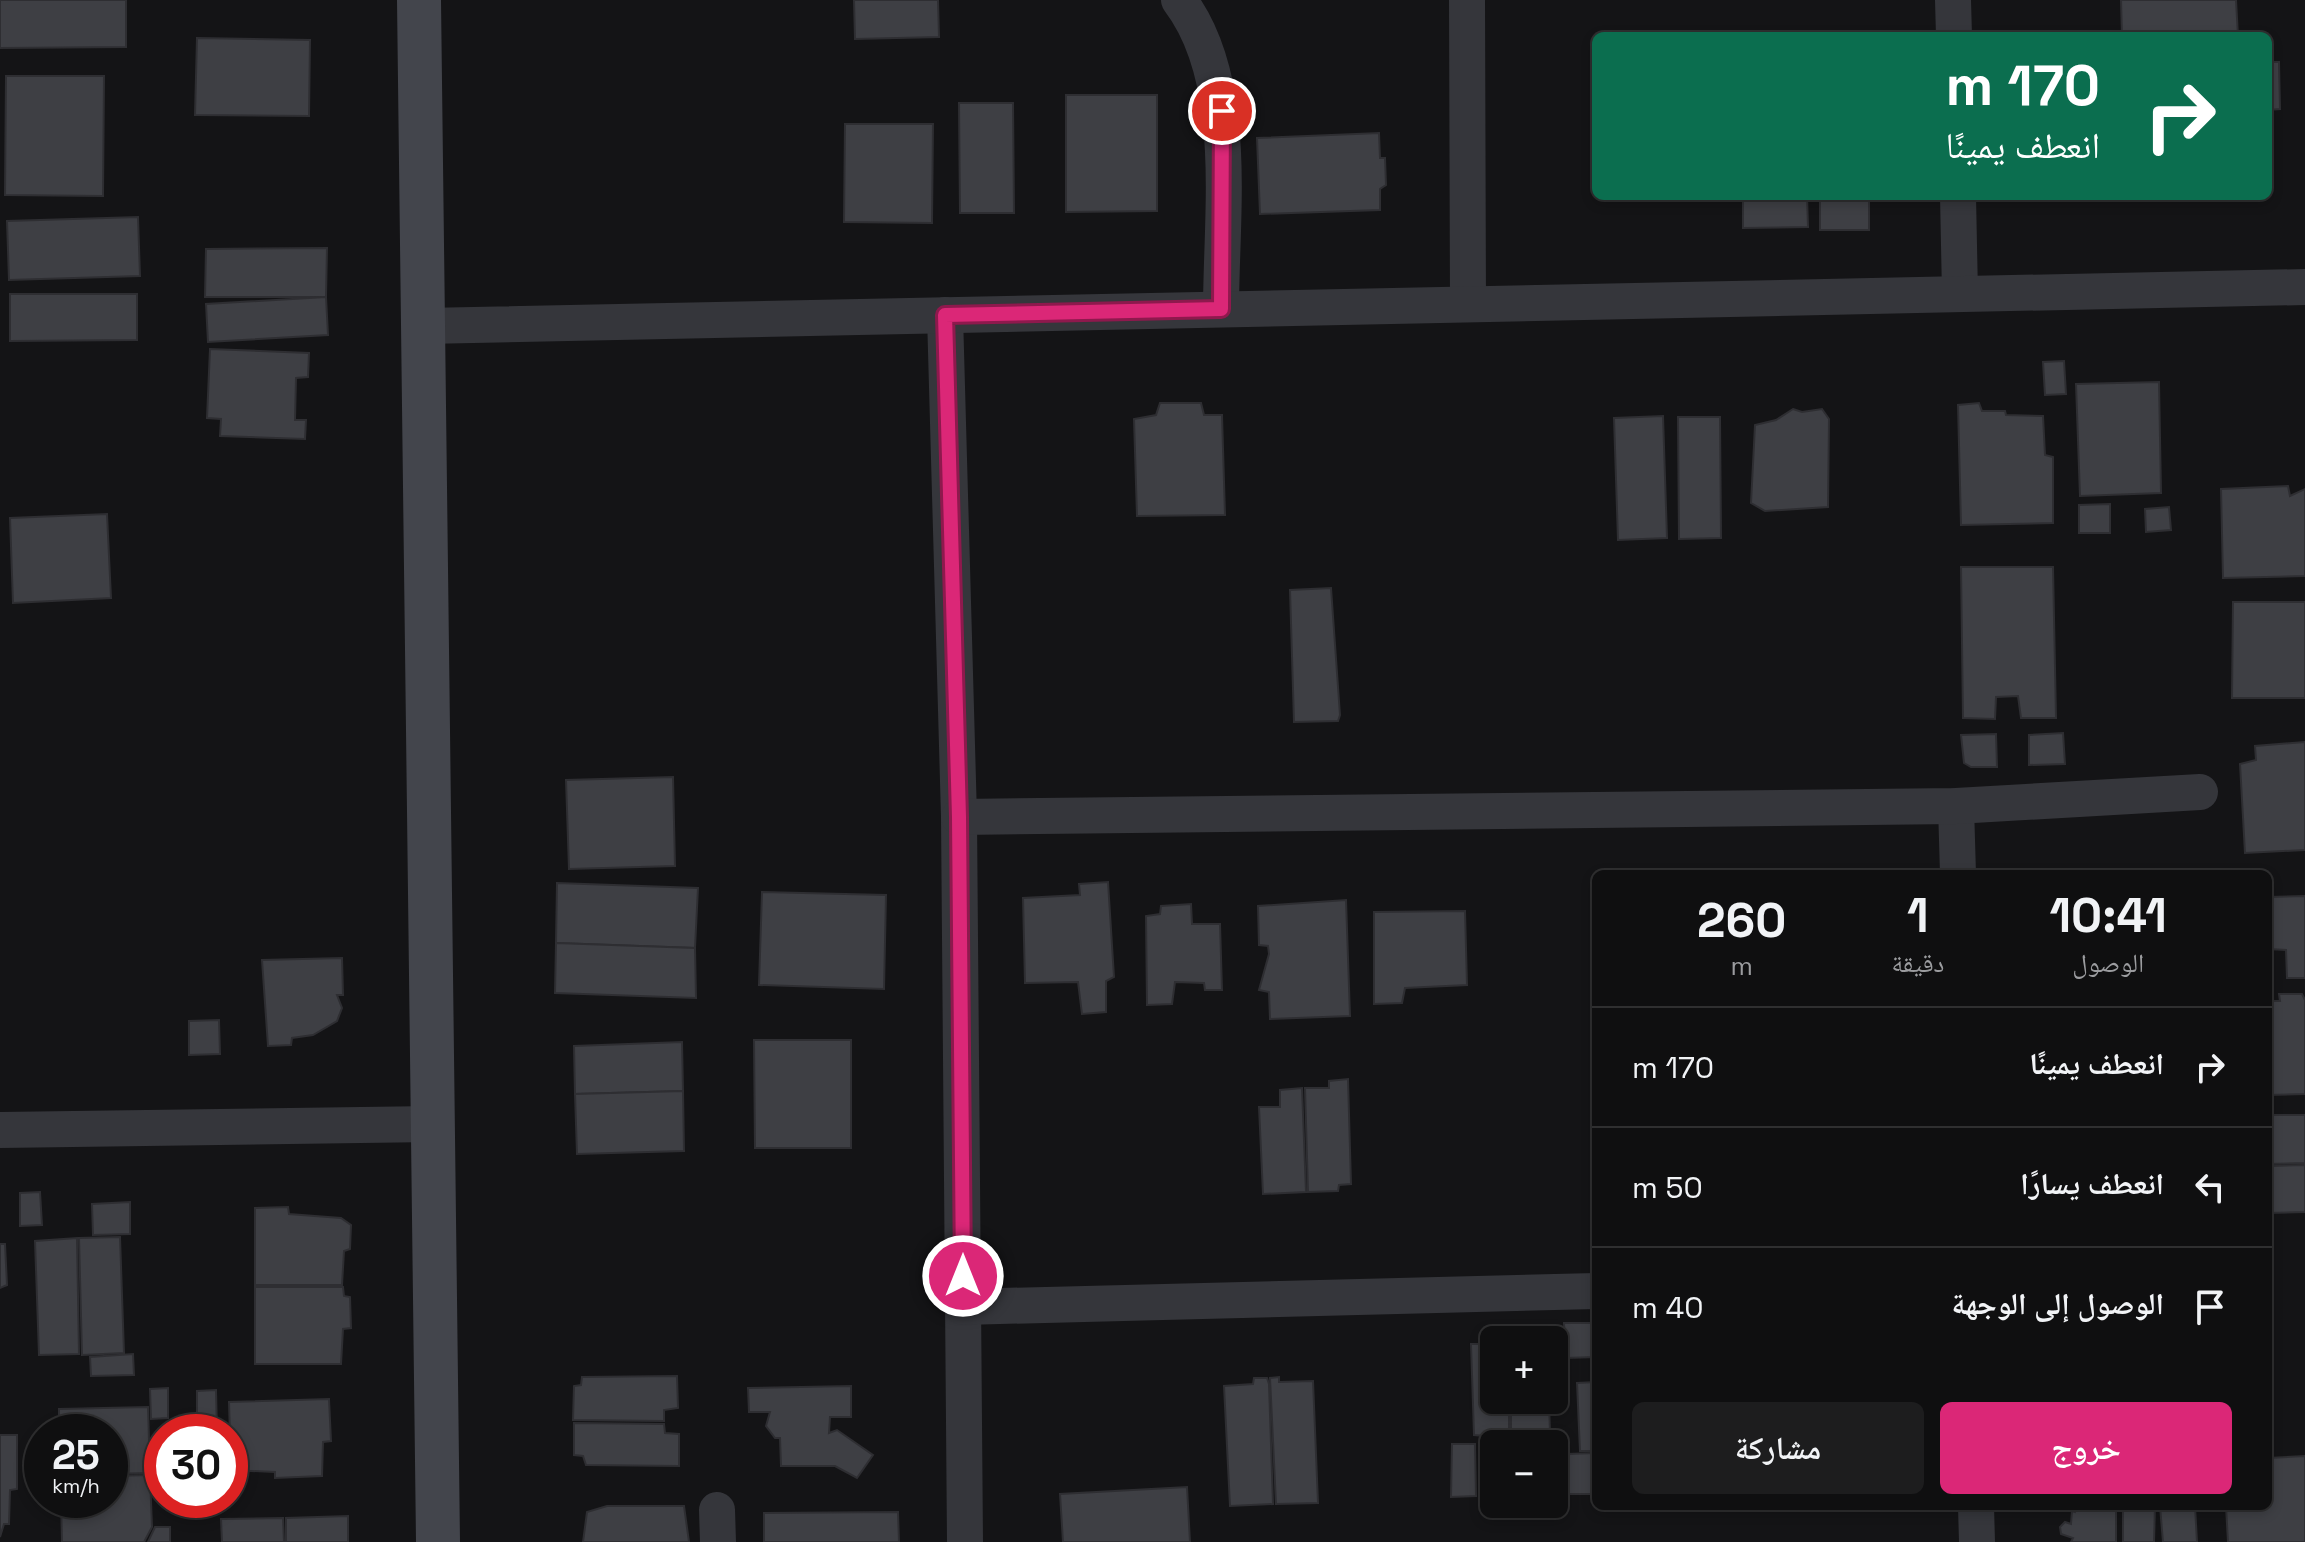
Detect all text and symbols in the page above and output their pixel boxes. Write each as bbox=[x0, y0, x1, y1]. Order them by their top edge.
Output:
text: 170 m bbox=[1946, 50, 2100, 121]
icon: right bbox=[2128, 64, 2232, 168]
pin bbox=[1188, 77, 1256, 145]
icon: arrive bbox=[1200, 89, 1244, 133]
text: انعطف يمينًا bbox=[1946, 123, 2100, 169]
text: 1 bbox=[1907, 885, 1929, 946]
text: 10:41 bbox=[2049, 885, 2167, 946]
text: 260 bbox=[1697, 890, 1786, 951]
text: دقيقة bbox=[1891, 946, 1944, 980]
text: الوصول bbox=[2072, 946, 2144, 980]
text: m bbox=[1731, 949, 1753, 983]
text: انعطف يمينًا bbox=[2029, 1044, 2164, 1083]
icon: right bbox=[2188, 1045, 2232, 1089]
text: 170 m bbox=[1632, 1048, 1714, 1087]
text: انعطف يسارًا bbox=[2020, 1164, 2164, 1203]
icon: left bbox=[2188, 1165, 2232, 1209]
text: 50 m bbox=[1632, 1168, 1703, 1207]
position arrow bbox=[921, 1234, 1005, 1318]
text: الوصول إلى الوجهة bbox=[1951, 1284, 2164, 1323]
icon: arrive bbox=[2188, 1285, 2232, 1329]
text: 40 m bbox=[1632, 1288, 1704, 1327]
map controls bbox=[1480, 1326, 1568, 1518]
button: + bbox=[1480, 1326, 1568, 1414]
button: مشاركة bbox=[1632, 1402, 1924, 1494]
button: خروج bbox=[1940, 1402, 2232, 1494]
speed limit sign: 30 bbox=[144, 1414, 248, 1518]
text: 25 bbox=[52, 1430, 100, 1481]
button: − bbox=[1480, 1430, 1568, 1518]
text: km/h bbox=[52, 1473, 100, 1499]

